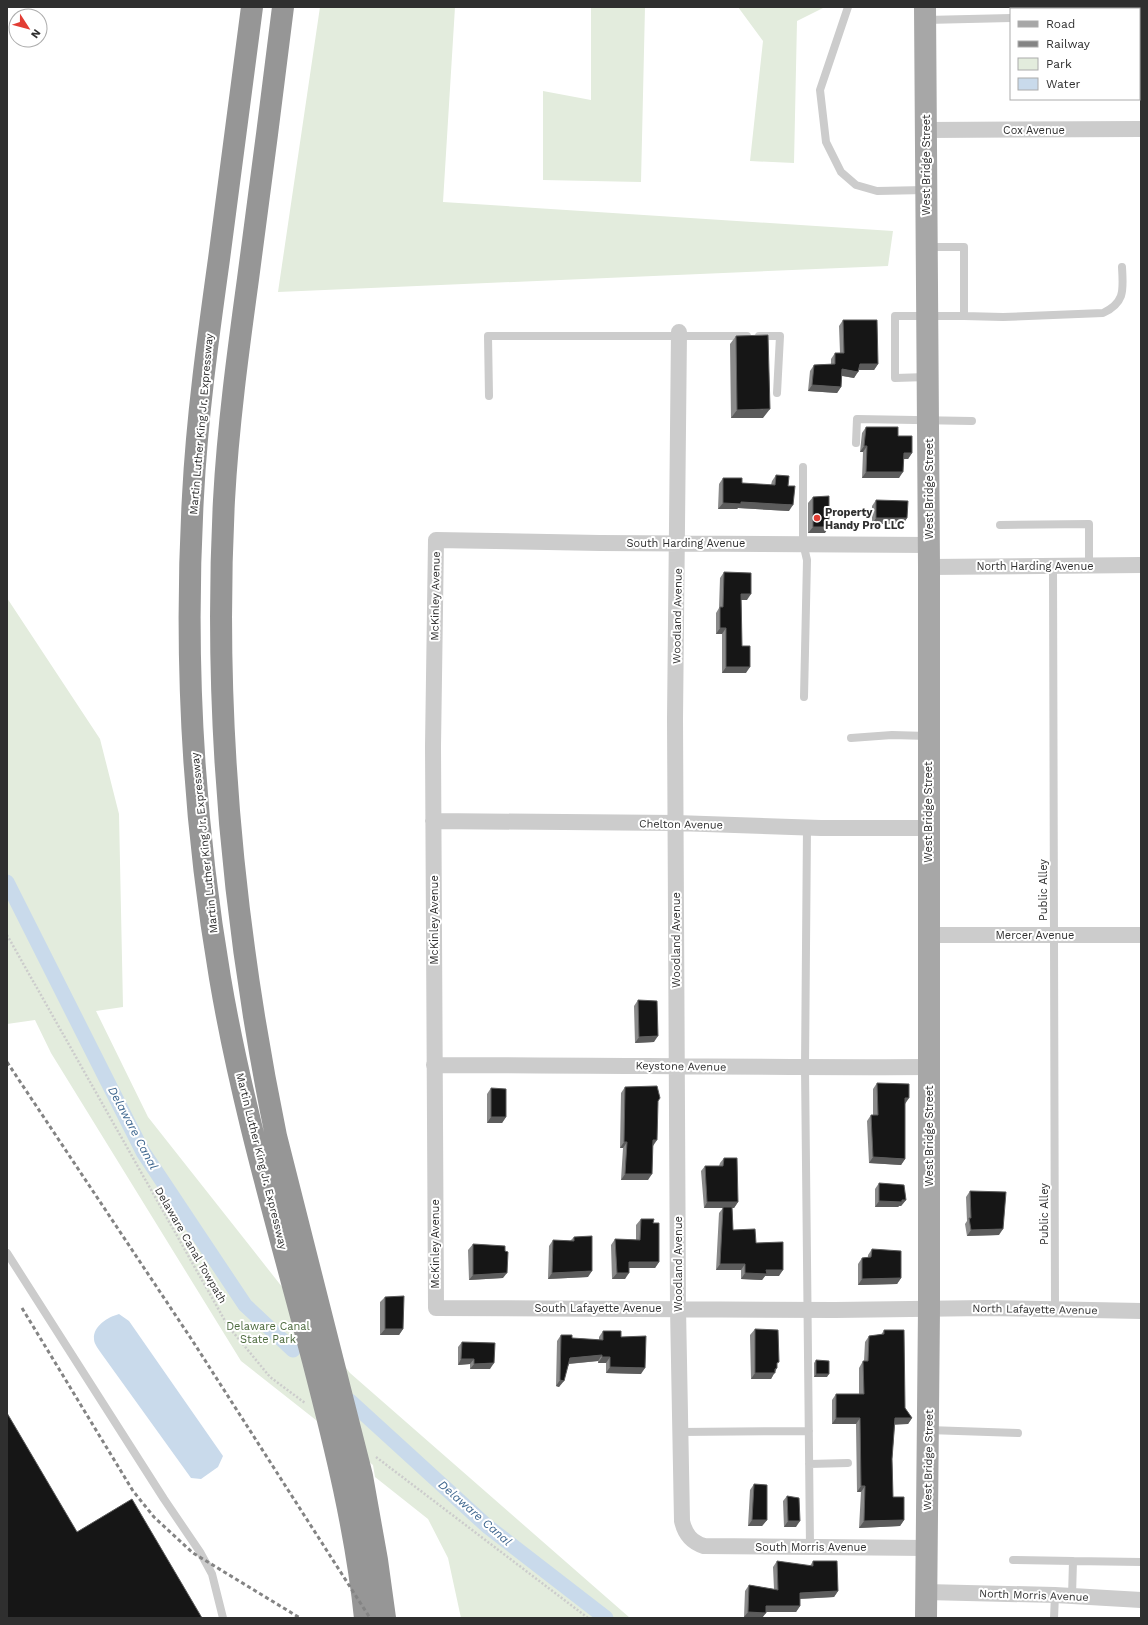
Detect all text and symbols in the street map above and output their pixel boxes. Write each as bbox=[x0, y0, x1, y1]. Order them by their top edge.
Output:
north arrow bbox=[8, 8, 48, 48]
legend bbox=[1010, 8, 1140, 100]
text: Road bbox=[1046, 17, 1075, 31]
text: N bbox=[28, 26, 43, 41]
text: Railway bbox=[1046, 37, 1091, 51]
text: Park bbox=[1046, 57, 1072, 71]
text: Water bbox=[1046, 77, 1081, 91]
street label: West Bridge Street bbox=[920, 114, 933, 216]
street label: Cox Avenue bbox=[1003, 124, 1065, 137]
street label: Martin Luther King Jr. Expressway bbox=[187, 333, 216, 515]
street label: West Bridge Street bbox=[923, 438, 936, 540]
place label: Property Handy Pro LLC bbox=[825, 506, 905, 532]
marker: Property Handy Pro LLC bbox=[812, 513, 822, 523]
street label: South Harding Avenue bbox=[627, 537, 745, 550]
street label: McKinley Avenue bbox=[428, 551, 443, 641]
street label: North Harding Avenue bbox=[976, 560, 1094, 573]
street label: Woodland Avenue bbox=[670, 568, 685, 664]
street label: Martin Luther King Jr. Expressway bbox=[188, 751, 220, 934]
street label: West Bridge Street bbox=[922, 761, 935, 863]
street label: Chelton Avenue bbox=[639, 817, 723, 832]
street label: Public Alley bbox=[1037, 859, 1050, 921]
street label: McKinley Avenue bbox=[428, 875, 441, 965]
street label: Woodland Avenue bbox=[670, 892, 683, 988]
street label: Mercer Avenue bbox=[996, 929, 1074, 942]
street label: Keystone Avenue bbox=[636, 1059, 726, 1074]
street label: Martin Luther King Jr. Expressway bbox=[233, 1071, 290, 1251]
water label: Delaware Canal bbox=[105, 1084, 161, 1172]
street label: West Bridge Street bbox=[923, 1085, 936, 1187]
street label: Public Alley bbox=[1038, 1183, 1051, 1245]
street label: Delaware Canal Towpath bbox=[152, 1185, 229, 1306]
street label: McKinley Avenue bbox=[429, 1199, 442, 1289]
street label: Woodland Avenue bbox=[672, 1216, 685, 1312]
street label: South Lafayette Avenue bbox=[534, 1302, 662, 1315]
street label: North Lafayette Avenue bbox=[972, 1302, 1098, 1317]
park label: Delaware Canal State Park bbox=[226, 1320, 310, 1346]
street label: West Bridge Street bbox=[921, 1409, 936, 1511]
water label: Delaware Canal bbox=[436, 1477, 515, 1549]
street label: South Morris Avenue bbox=[755, 1541, 867, 1554]
street label: North Morris Avenue bbox=[979, 1587, 1089, 1604]

